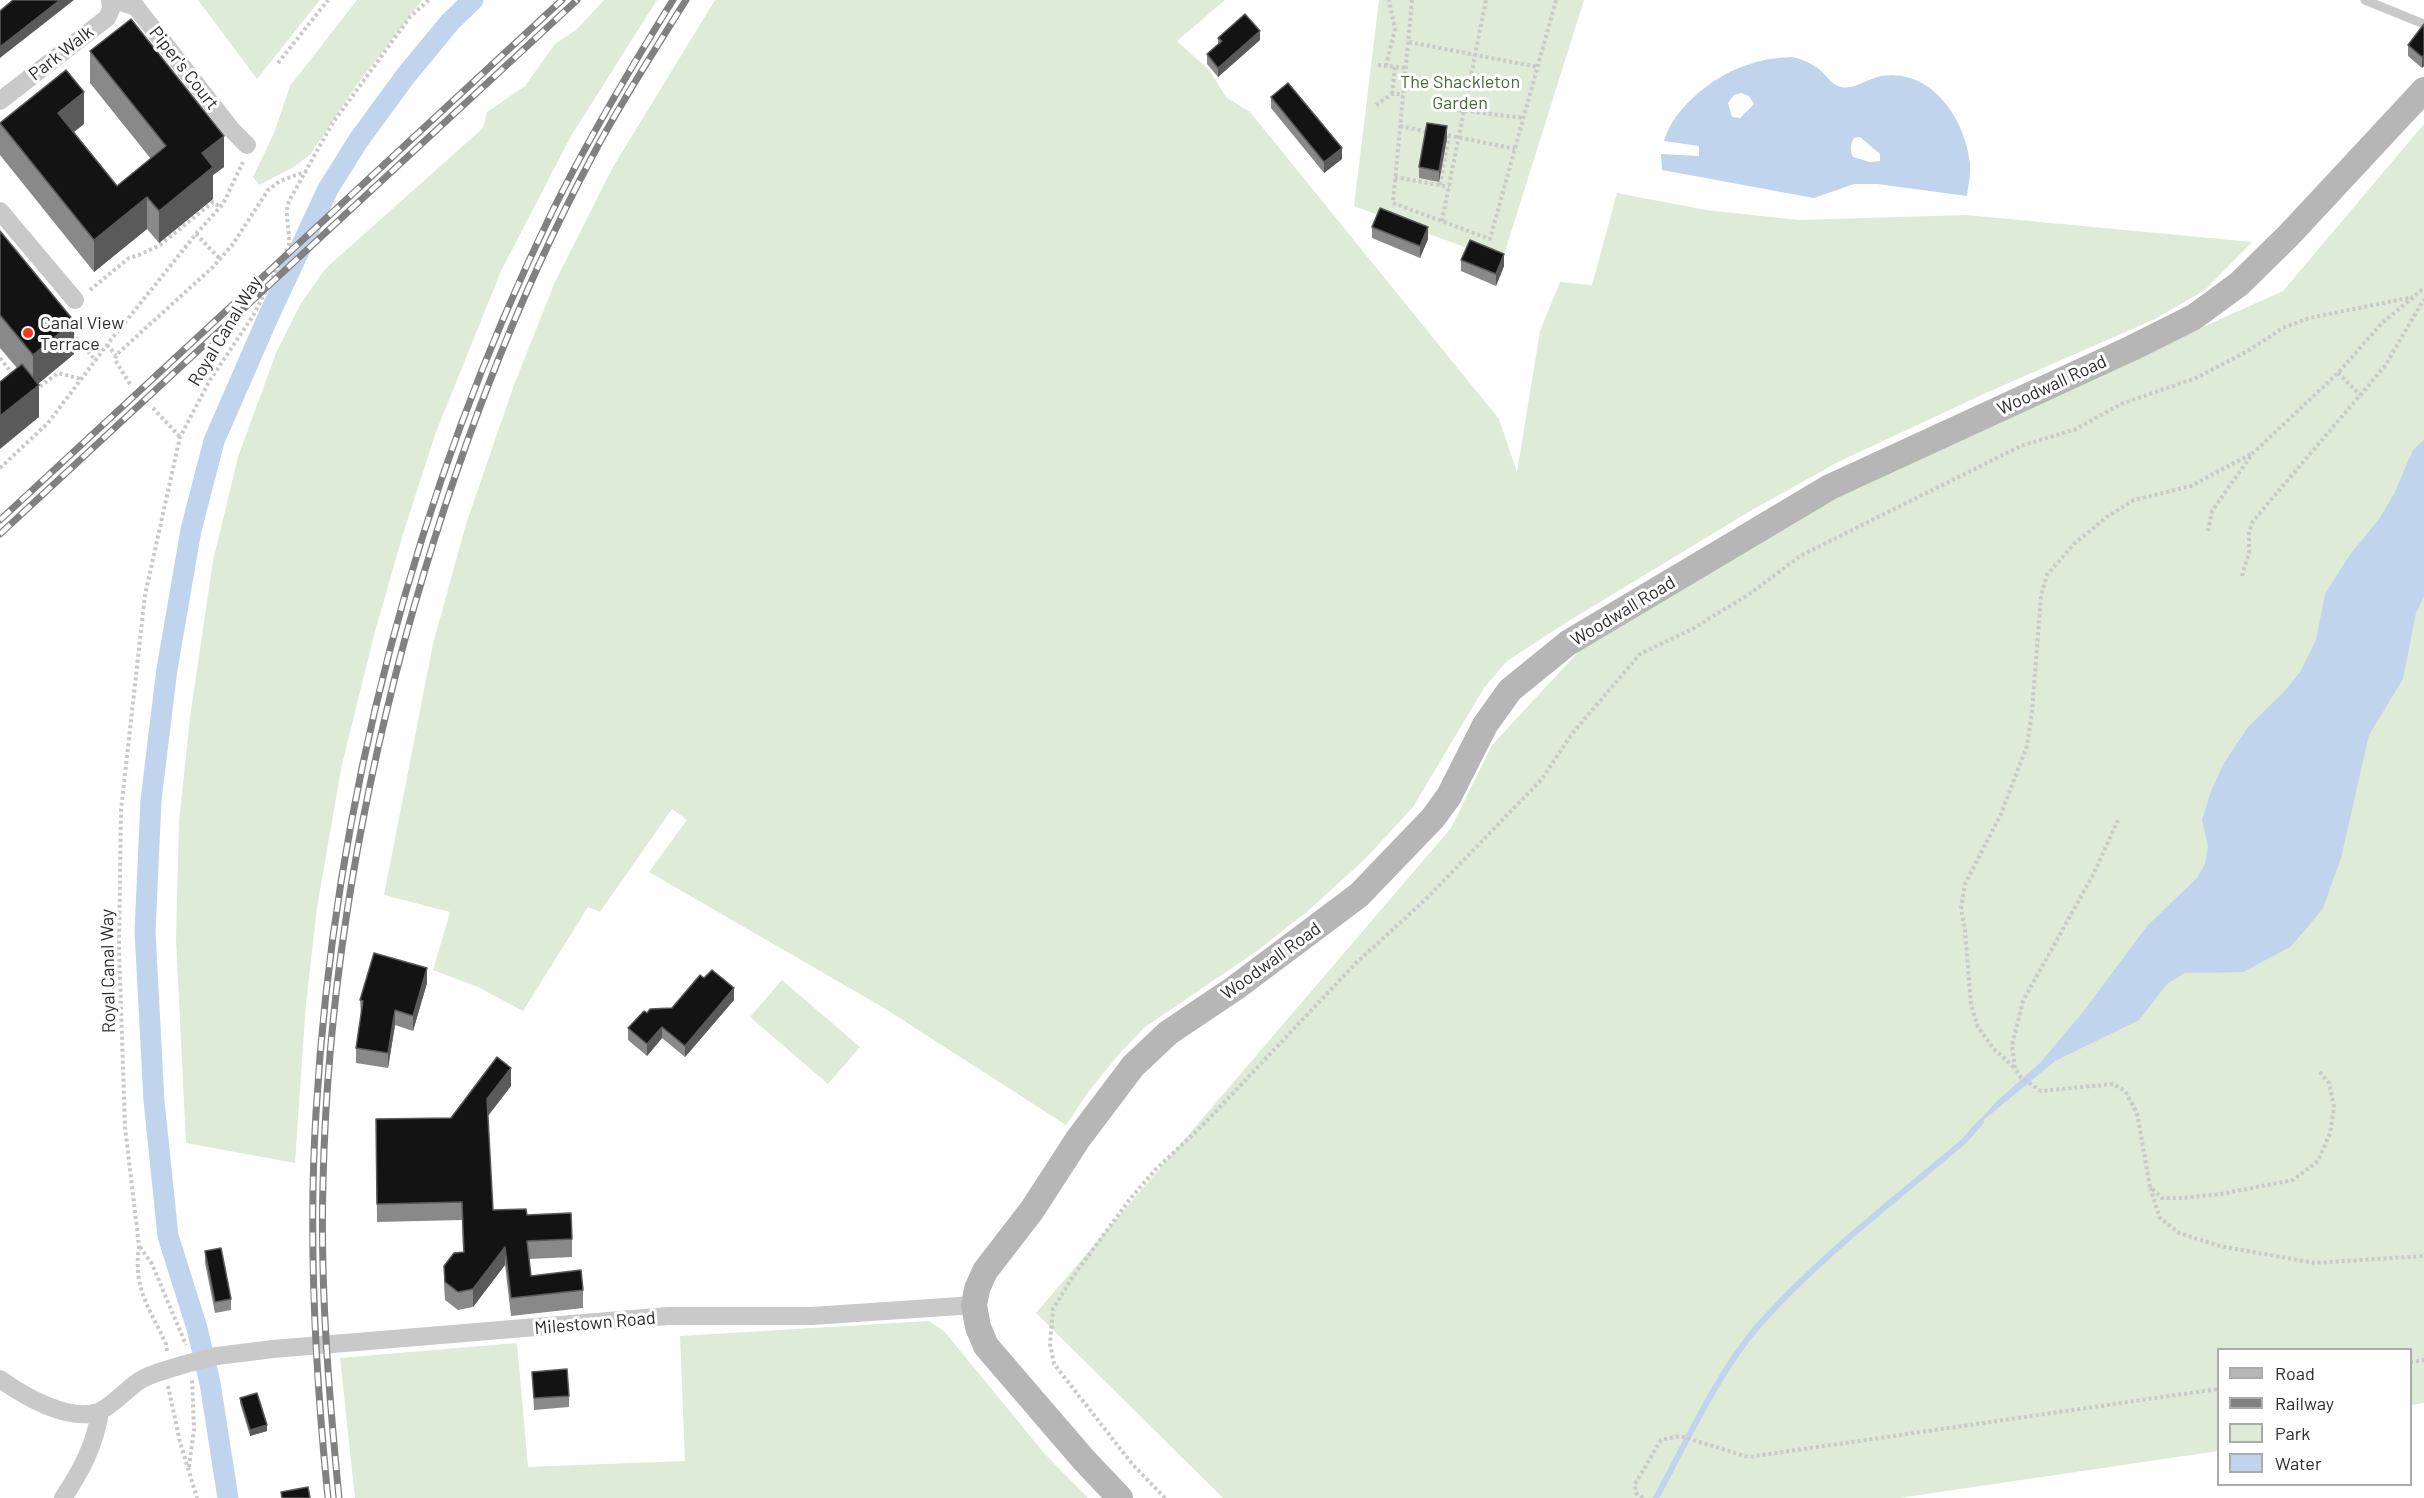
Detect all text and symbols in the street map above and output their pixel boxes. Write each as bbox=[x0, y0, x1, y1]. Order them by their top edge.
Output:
street label: Park Walk bbox=[24, 21, 98, 85]
street label: Piper's Court bbox=[145, 22, 223, 114]
park label: The Shackleton Garden bbox=[1400, 71, 1520, 113]
street label: Royal Canal Way bbox=[184, 272, 266, 390]
place label: Canal View Terrace bbox=[40, 312, 124, 354]
marker: Canal View Terrace bbox=[21, 326, 35, 340]
street label: Woodwall Road bbox=[1994, 350, 2110, 420]
street label: Woodwall Road bbox=[1567, 571, 1679, 651]
street label: Royal Canal Way bbox=[96, 909, 120, 1033]
street label: Woodwall Road bbox=[1217, 918, 1325, 1004]
street label: Milestown Road bbox=[534, 1307, 656, 1339]
legend bbox=[2217, 1348, 2412, 1486]
text: Road bbox=[2275, 1362, 2315, 1384]
text: Railway bbox=[2275, 1392, 2334, 1414]
text: Park bbox=[2275, 1422, 2310, 1444]
text: Water bbox=[2275, 1452, 2322, 1474]

